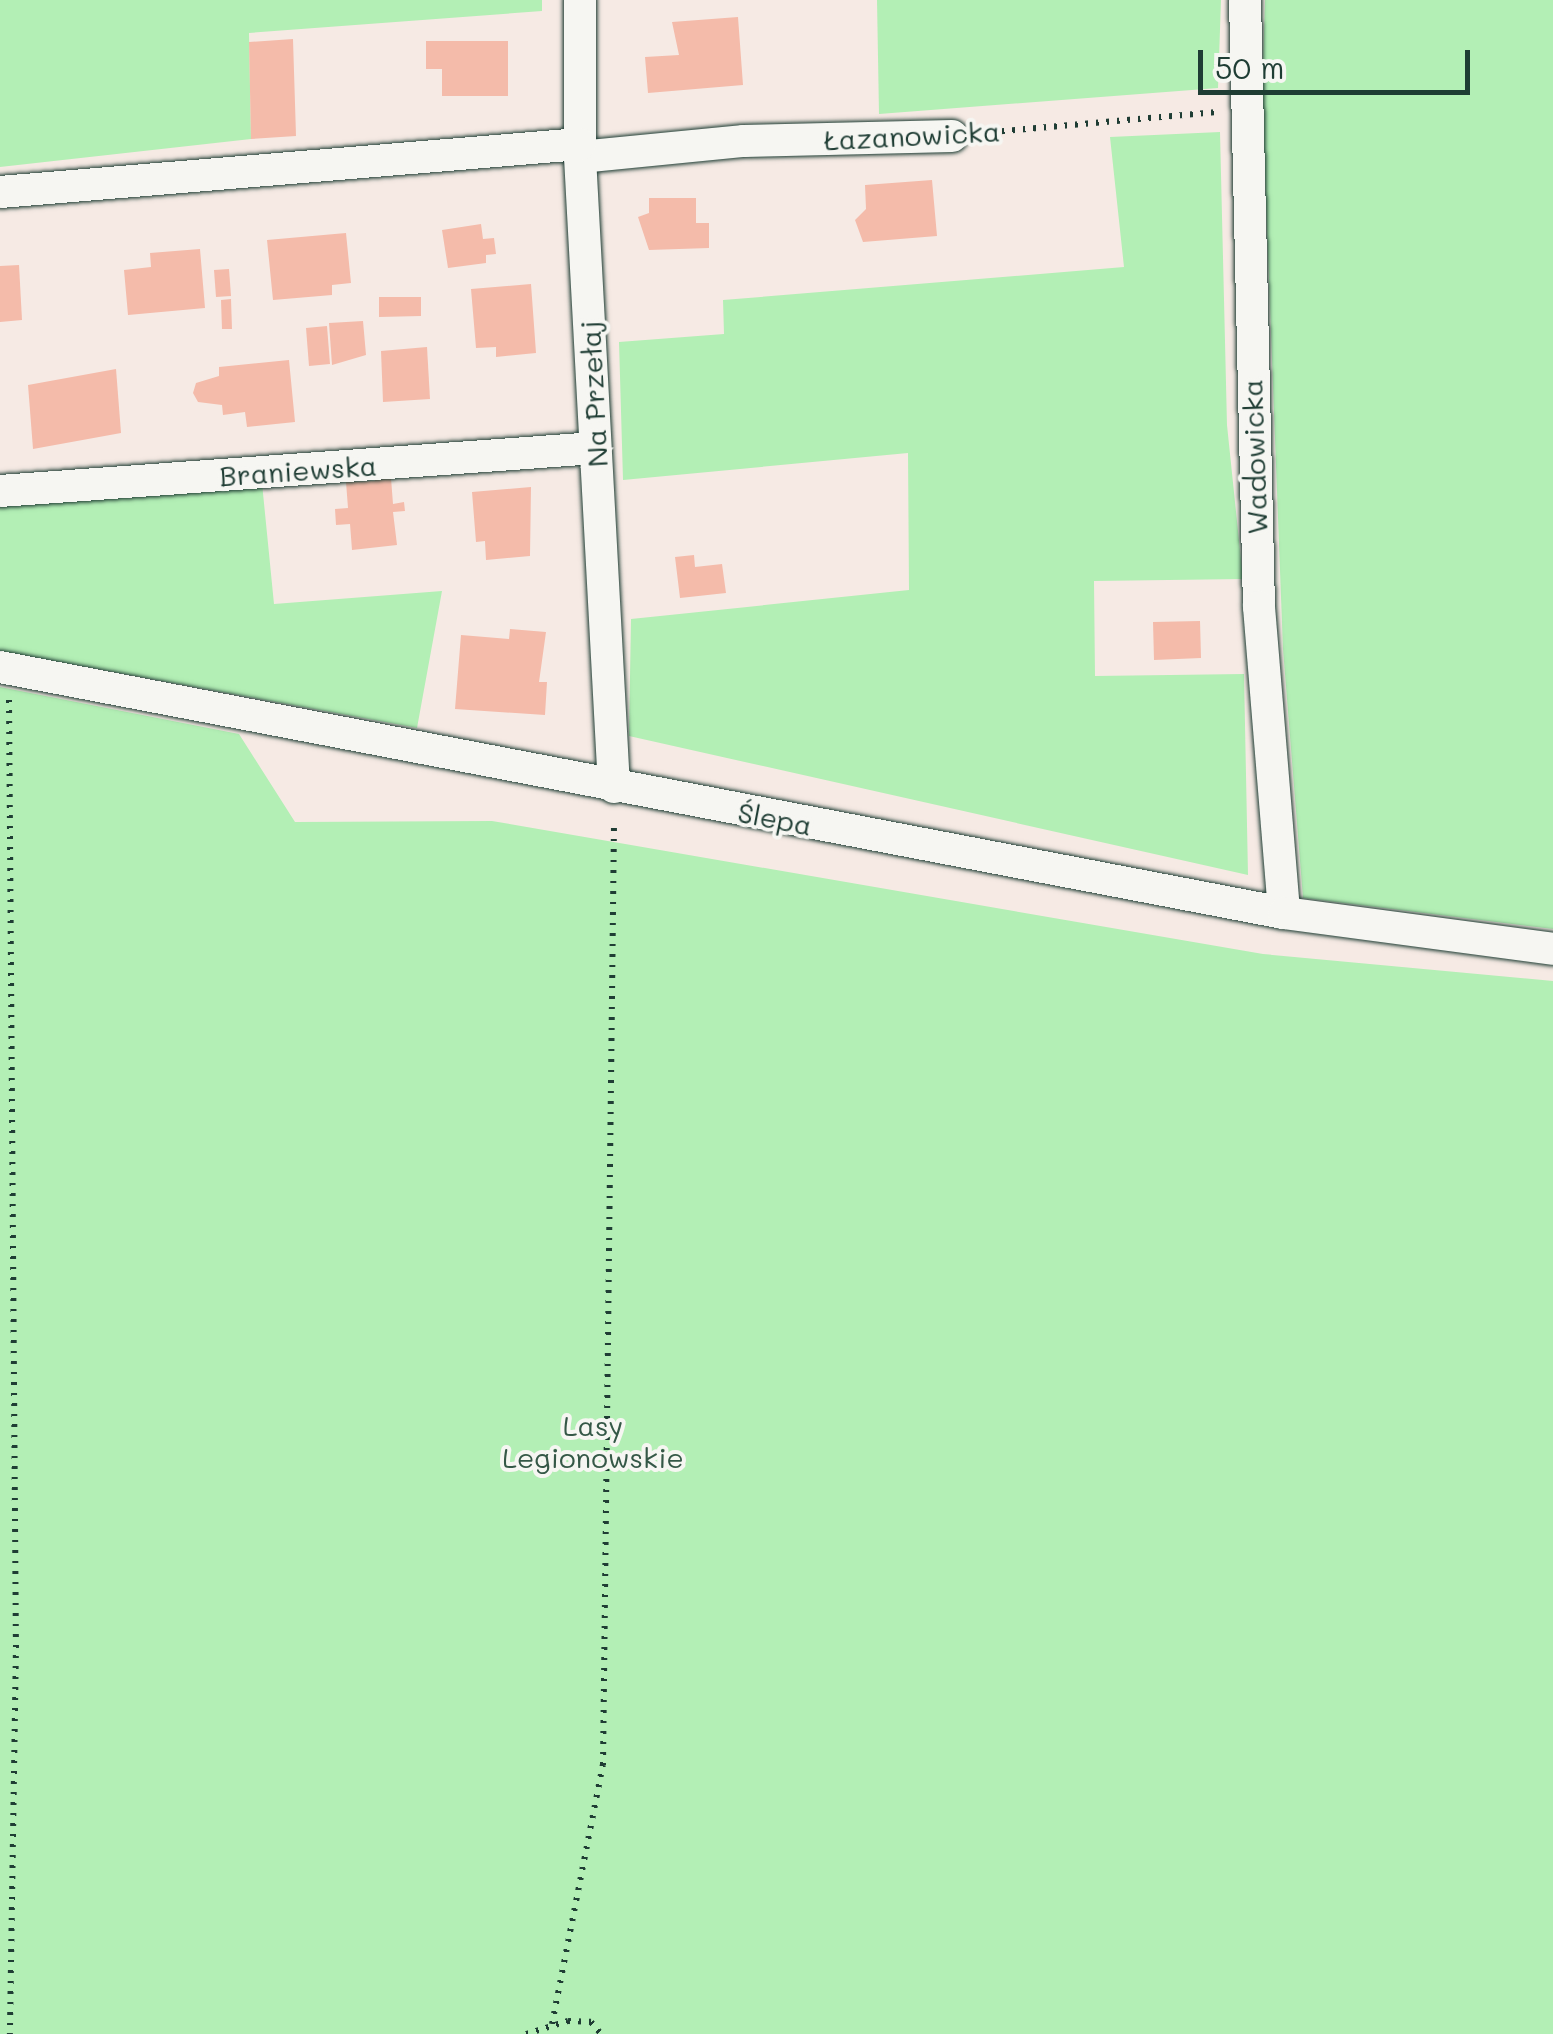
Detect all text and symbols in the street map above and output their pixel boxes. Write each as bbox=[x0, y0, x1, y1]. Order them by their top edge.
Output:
scale bar bbox=[1203, 30, 1476, 92]
text: 50 m bbox=[1215, 47, 1285, 87]
street label: Łazanowicka bbox=[823, 114, 1001, 156]
street label: Na Przełaj bbox=[572, 320, 614, 468]
street label: Wadowicka bbox=[1234, 379, 1274, 535]
street label: Braniewska bbox=[218, 448, 378, 492]
street label: Ślepa bbox=[735, 794, 815, 842]
park label: Lasy Legionowskie bbox=[502, 1408, 684, 1474]

